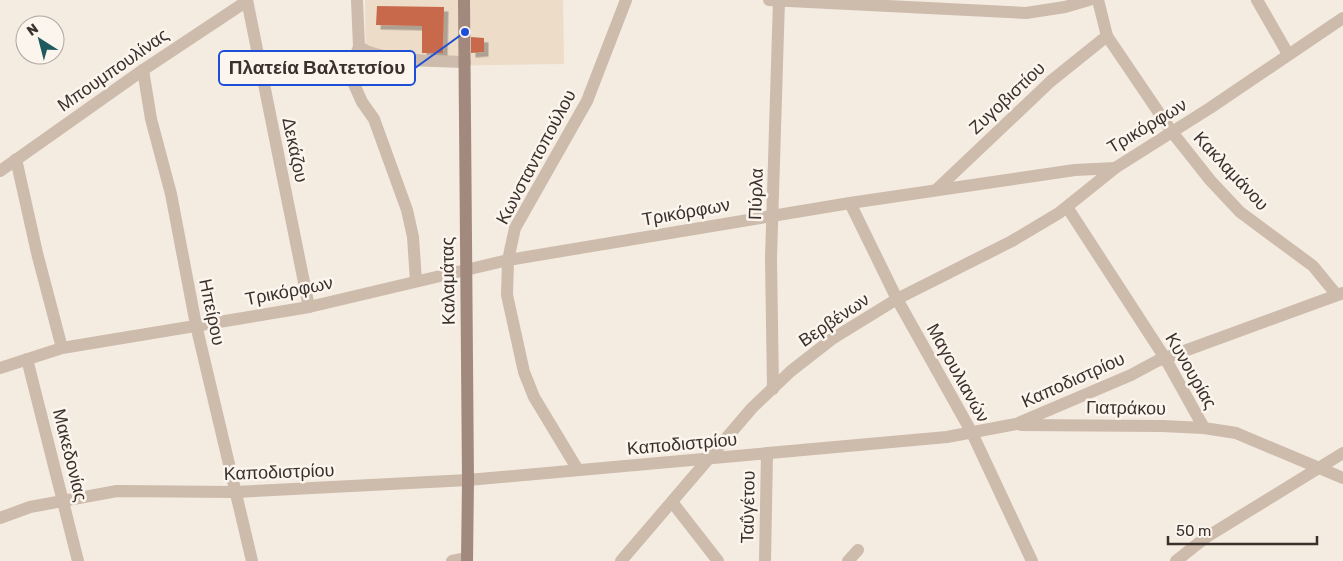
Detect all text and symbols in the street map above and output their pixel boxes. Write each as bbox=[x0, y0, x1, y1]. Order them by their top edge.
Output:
north arrow bbox=[15, 15, 65, 65]
text: N bbox=[24, 20, 42, 40]
street label: Μπουμπουλίνας bbox=[53, 23, 173, 116]
callout: Πλατεία Βαλτετσίου bbox=[219, 51, 415, 85]
text: Πλατεία Βαλτετσίου bbox=[229, 56, 405, 79]
street label: Ζυγοβιστίου bbox=[964, 57, 1050, 139]
street label: Κωνσταντοπούλου bbox=[491, 86, 581, 228]
street label: Τρικόρφων bbox=[1103, 94, 1191, 158]
street label: Δεκάζου bbox=[277, 116, 313, 184]
street label: Κακλαμάνου bbox=[1189, 127, 1273, 215]
street label: Πύρλα bbox=[744, 168, 768, 220]
street label: Τρικόρφων bbox=[640, 193, 732, 231]
street label: Καλαμάτας bbox=[436, 236, 460, 325]
street label: Τρικόρφων bbox=[243, 272, 335, 310]
street label: Ηπείρου bbox=[194, 277, 230, 347]
street label: Βερβένων bbox=[794, 288, 874, 352]
street label: Μαγουλιανών bbox=[922, 320, 994, 426]
street label: Κυνουρίας bbox=[1160, 329, 1222, 413]
street label: Καποδιστρίου bbox=[1018, 347, 1128, 413]
street label: Γιατράκου bbox=[1086, 396, 1166, 420]
street label: Μακεδονίας bbox=[48, 406, 92, 504]
street label: Καποδιστρίου bbox=[626, 428, 738, 460]
street label: Καποδιστρίου bbox=[223, 459, 335, 485]
street label: Ταΰγέτου bbox=[736, 470, 760, 544]
scale bar bbox=[1168, 514, 1317, 546]
text: 50 m bbox=[1176, 522, 1211, 540]

